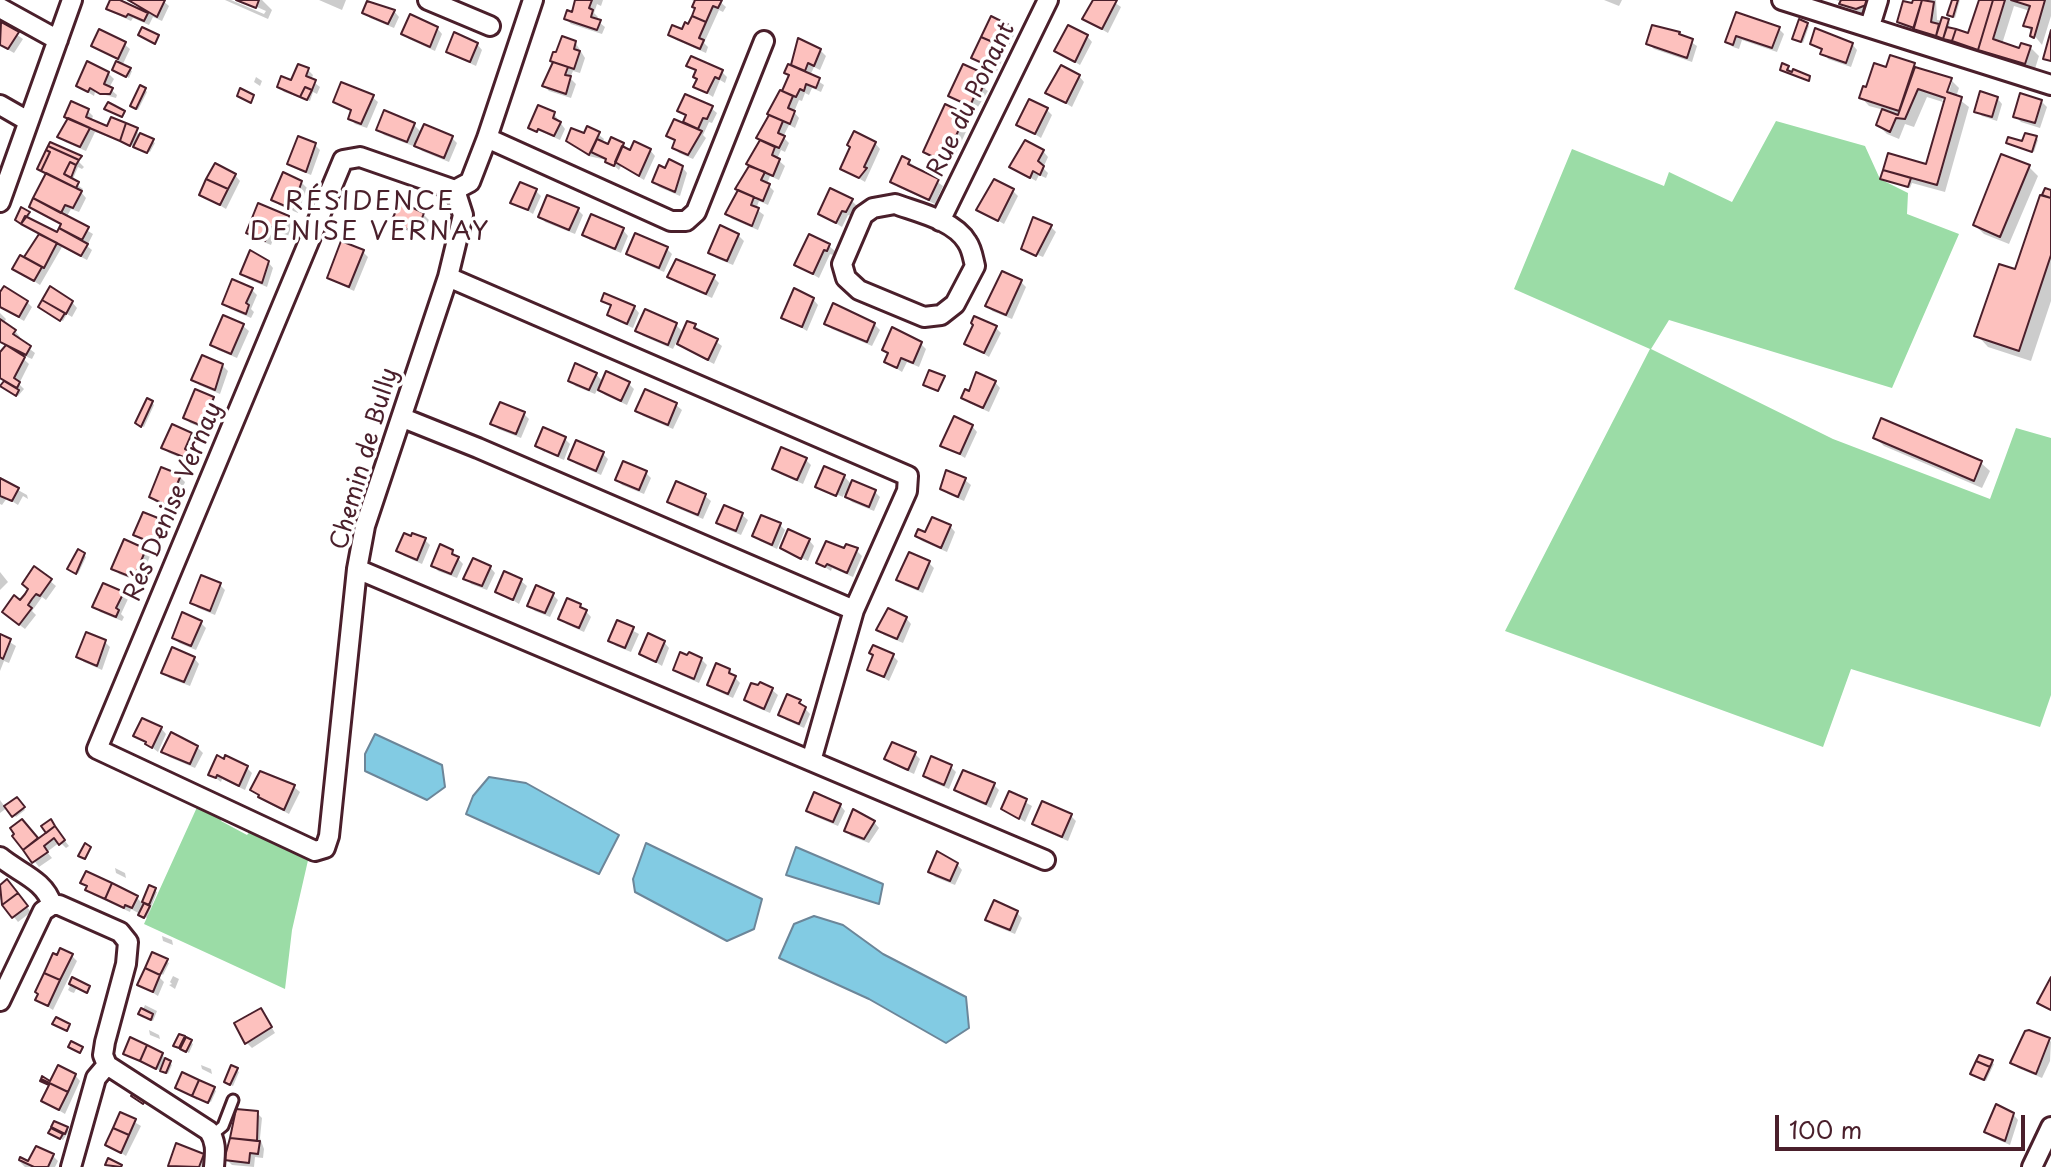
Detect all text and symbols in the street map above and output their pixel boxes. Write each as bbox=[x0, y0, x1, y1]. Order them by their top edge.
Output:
street label: Rue du Ponant bbox=[922, 18, 1022, 182]
district label: RÉSIDENCE DENISE VERNAY bbox=[250, 187, 490, 248]
street label: Chemin de Bully bbox=[325, 365, 405, 553]
street label: Rés Denise Vernay bbox=[119, 398, 229, 606]
scale bar bbox=[1779, 1099, 2029, 1149]
text: 100 m bbox=[1789, 1111, 1862, 1147]

